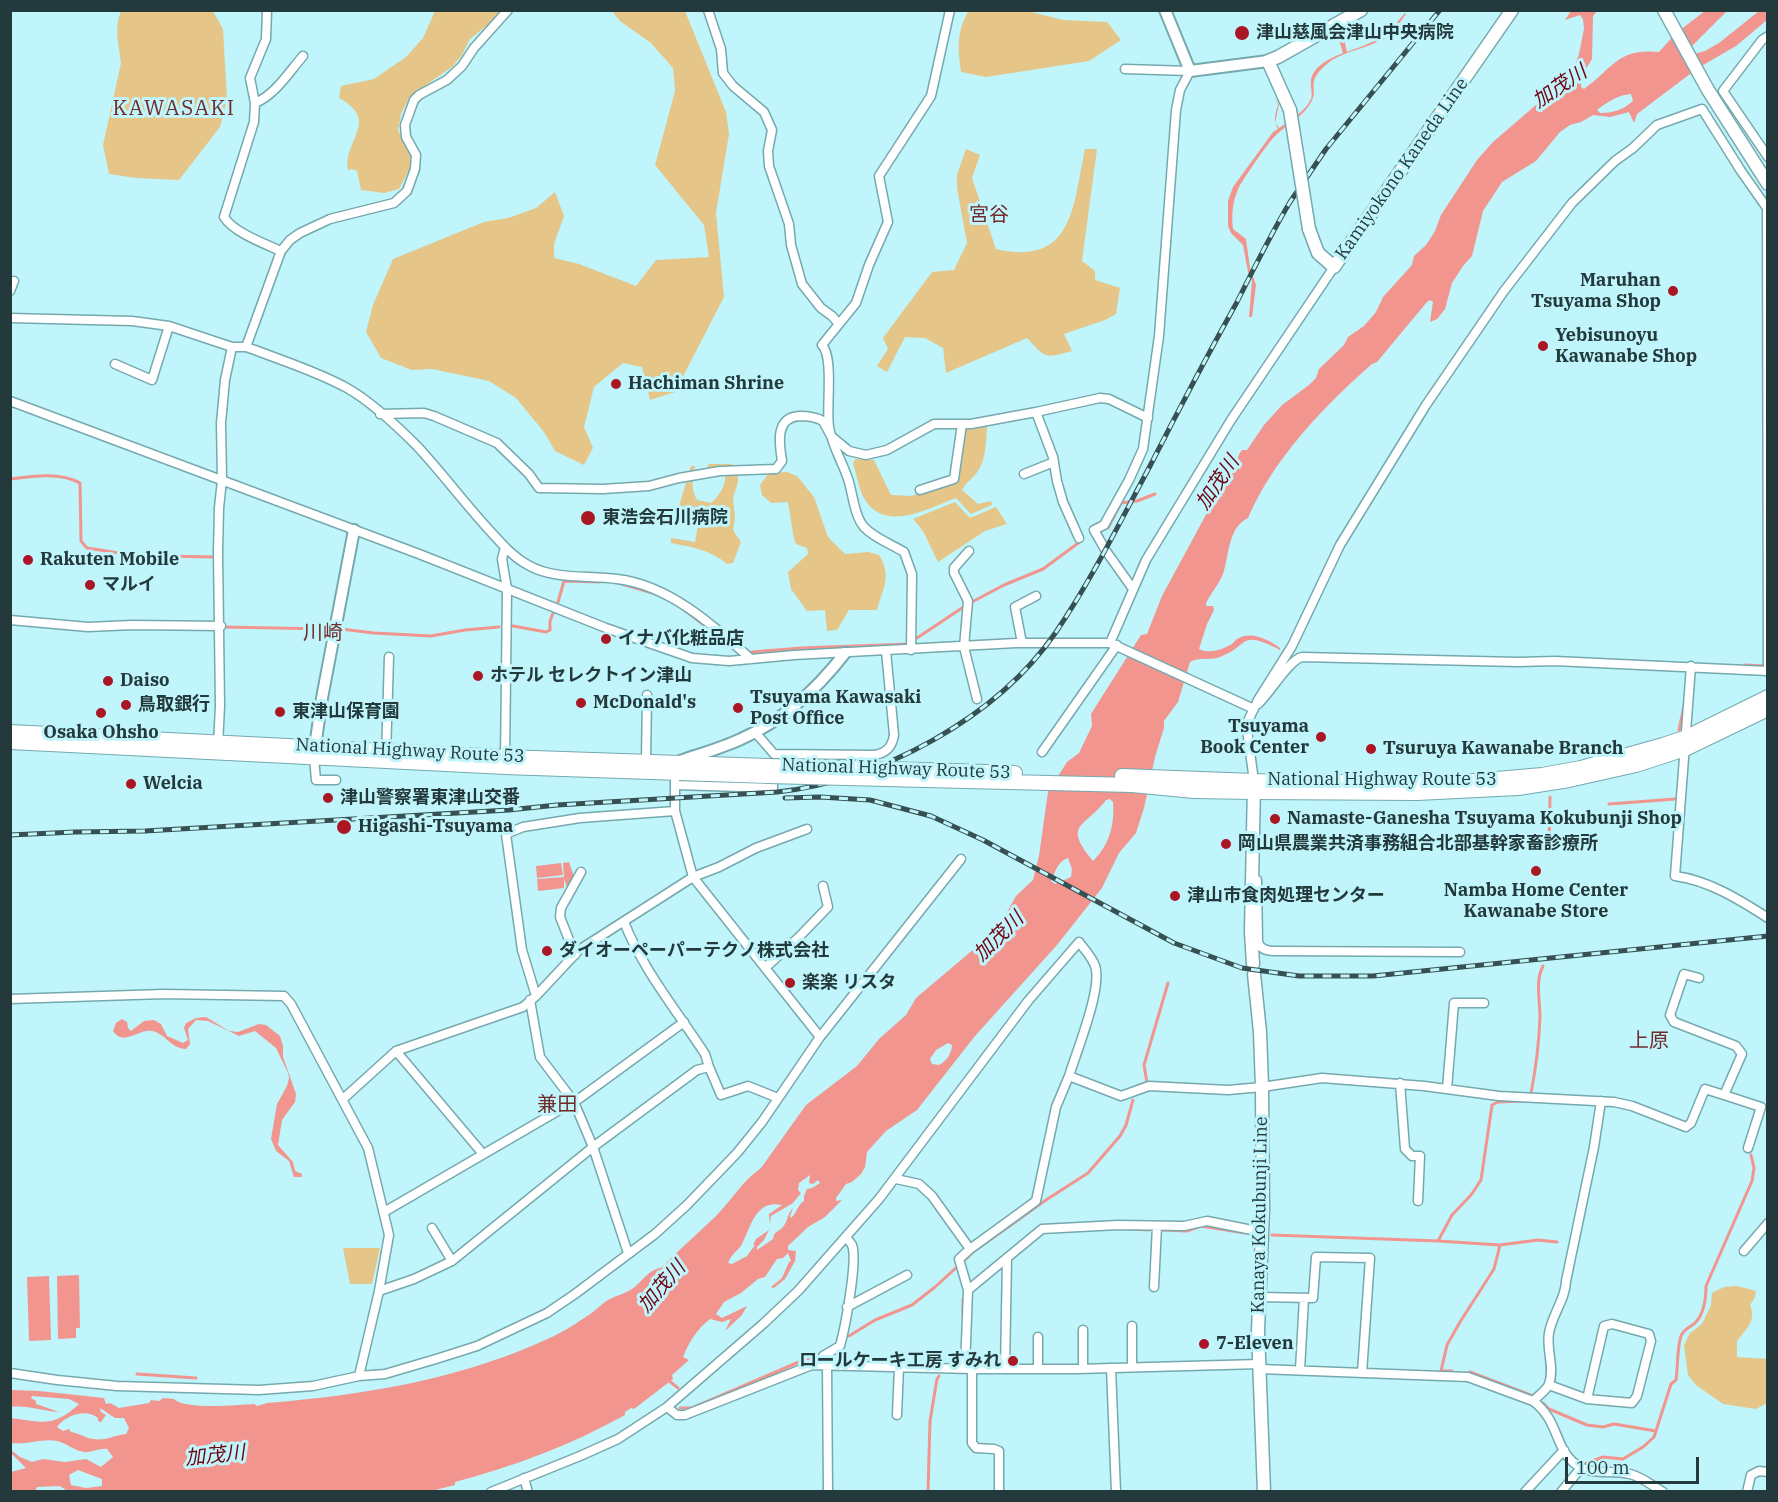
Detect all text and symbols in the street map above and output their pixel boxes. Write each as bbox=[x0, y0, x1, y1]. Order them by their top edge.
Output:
place label: 津山慈風会津山中央病院 bbox=[1256, 22, 1454, 44]
marker: 津山慈風会津山中央病院 bbox=[1233, 24, 1251, 42]
water label: 加茂川 bbox=[1528, 60, 1592, 114]
street label: Kamiyokono Kaneda Line bbox=[1331, 74, 1473, 264]
district label: KAWASAKI bbox=[112, 96, 236, 122]
district label: 宮谷 bbox=[969, 203, 1009, 227]
place label: Maruhan Tsuyama Shop bbox=[1531, 270, 1661, 312]
marker: Maruhan Tsuyama Shop bbox=[1666, 284, 1680, 298]
place label: Yebisunoyu Kawanabe Shop bbox=[1555, 325, 1697, 368]
marker: Yebisunoyu Kawanabe Shop bbox=[1536, 339, 1550, 353]
place label: Hachiman Shrine bbox=[628, 373, 784, 395]
marker: Hachiman Shrine bbox=[609, 377, 623, 391]
water label: 加茂川 bbox=[1191, 451, 1245, 515]
place label: 東浩会石川病院 bbox=[602, 507, 728, 529]
marker: 東浩会石川病院 bbox=[579, 509, 597, 527]
place label: Rakuten Mobile bbox=[40, 549, 179, 571]
marker: Rakuten Mobile bbox=[21, 553, 35, 567]
place label: マルイ bbox=[102, 574, 156, 596]
marker: マルイ bbox=[83, 578, 97, 592]
district label: 川崎 bbox=[303, 621, 343, 645]
place label: イナバ化粧品店 bbox=[618, 628, 744, 650]
marker: イナバ化粧品店 bbox=[599, 632, 613, 646]
place label: ホテル セレクトイン津山 bbox=[490, 665, 692, 687]
marker: ホテル セレクトイン津山 bbox=[471, 669, 485, 683]
place label: Daiso bbox=[120, 670, 170, 692]
marker: Daiso bbox=[101, 674, 115, 688]
place label: Tsuyama Kawasaki Post Office bbox=[750, 687, 921, 730]
place label: McDonald's bbox=[593, 692, 696, 714]
place label: 鳥取銀行 bbox=[138, 694, 210, 716]
marker: McDonald's bbox=[574, 696, 588, 710]
marker: 鳥取銀行 bbox=[119, 698, 133, 712]
place label: 東津山保育園 bbox=[292, 701, 400, 723]
marker: Tsuyama Kawasaki Post Office bbox=[731, 701, 745, 715]
marker: 東津山保育園 bbox=[273, 705, 287, 719]
marker: Osaka Ohsho bbox=[94, 706, 108, 720]
place label: Tsuyama Book Center bbox=[1200, 716, 1309, 758]
place label: Osaka Ohsho bbox=[43, 722, 159, 744]
marker: Tsuyama Book Center bbox=[1314, 730, 1328, 744]
street label: National Highway Route 53 bbox=[295, 734, 525, 768]
place label: Tsuruya Kawanabe Branch bbox=[1383, 738, 1623, 760]
marker: Tsuruya Kawanabe Branch bbox=[1364, 742, 1378, 756]
street label: National Highway Route 53 bbox=[781, 754, 1011, 784]
street label: National Highway Route 53 bbox=[1267, 769, 1497, 791]
place label: Welcia bbox=[143, 773, 203, 795]
marker: Welcia bbox=[124, 777, 138, 791]
place label: 津山警察署東津山交番 bbox=[340, 787, 520, 809]
marker: 津山警察署東津山交番 bbox=[321, 791, 335, 805]
place label: Namaste-Ganesha Tsuyama Kokubunji Shop bbox=[1287, 808, 1682, 830]
marker: Namaste-Ganesha Tsuyama Kokubunji Shop bbox=[1268, 812, 1282, 826]
place label: Higashi-Tsuyama bbox=[358, 816, 513, 838]
marker: Higashi-Tsuyama bbox=[335, 818, 353, 836]
place label: 岡山県農業共済事務組合北部基幹家畜診療所 bbox=[1238, 833, 1598, 855]
marker: 岡山県農業共済事務組合北部基幹家畜診療所 bbox=[1219, 837, 1233, 851]
marker: Namba Home Center Kawanabe Store bbox=[1529, 864, 1543, 878]
place label: Namba Home Center Kawanabe Store bbox=[1444, 880, 1628, 922]
place label: 津山市食肉処理センター bbox=[1187, 885, 1385, 907]
marker: 津山市食肉処理センター bbox=[1168, 889, 1182, 903]
water label: 加茂川 bbox=[969, 907, 1029, 967]
place label: ダイオーペーパーテクノ株式会社 bbox=[559, 940, 829, 962]
marker: ダイオーペーパーテクノ株式会社 bbox=[540, 944, 554, 958]
place label: 楽楽 リスタ bbox=[802, 972, 896, 994]
marker: 楽楽 リスタ bbox=[783, 976, 797, 990]
district label: 上原 bbox=[1629, 1029, 1669, 1053]
district label: 兼田 bbox=[537, 1093, 577, 1117]
street label: Kanaya Kokubunji Line bbox=[1247, 1116, 1273, 1314]
water label: 加茂川 bbox=[633, 1256, 691, 1318]
place label: 7-Eleven bbox=[1216, 1333, 1294, 1355]
marker: 7-Eleven bbox=[1197, 1337, 1211, 1351]
place label: ロールケーキ工房 すみれ bbox=[799, 1350, 1001, 1372]
marker: ロールケーキ工房 すみれ bbox=[1006, 1354, 1020, 1368]
water label: 加茂川 bbox=[184, 1441, 246, 1471]
scale bar bbox=[1568, 1445, 1702, 1483]
text: 100 m bbox=[1576, 1456, 1630, 1479]

